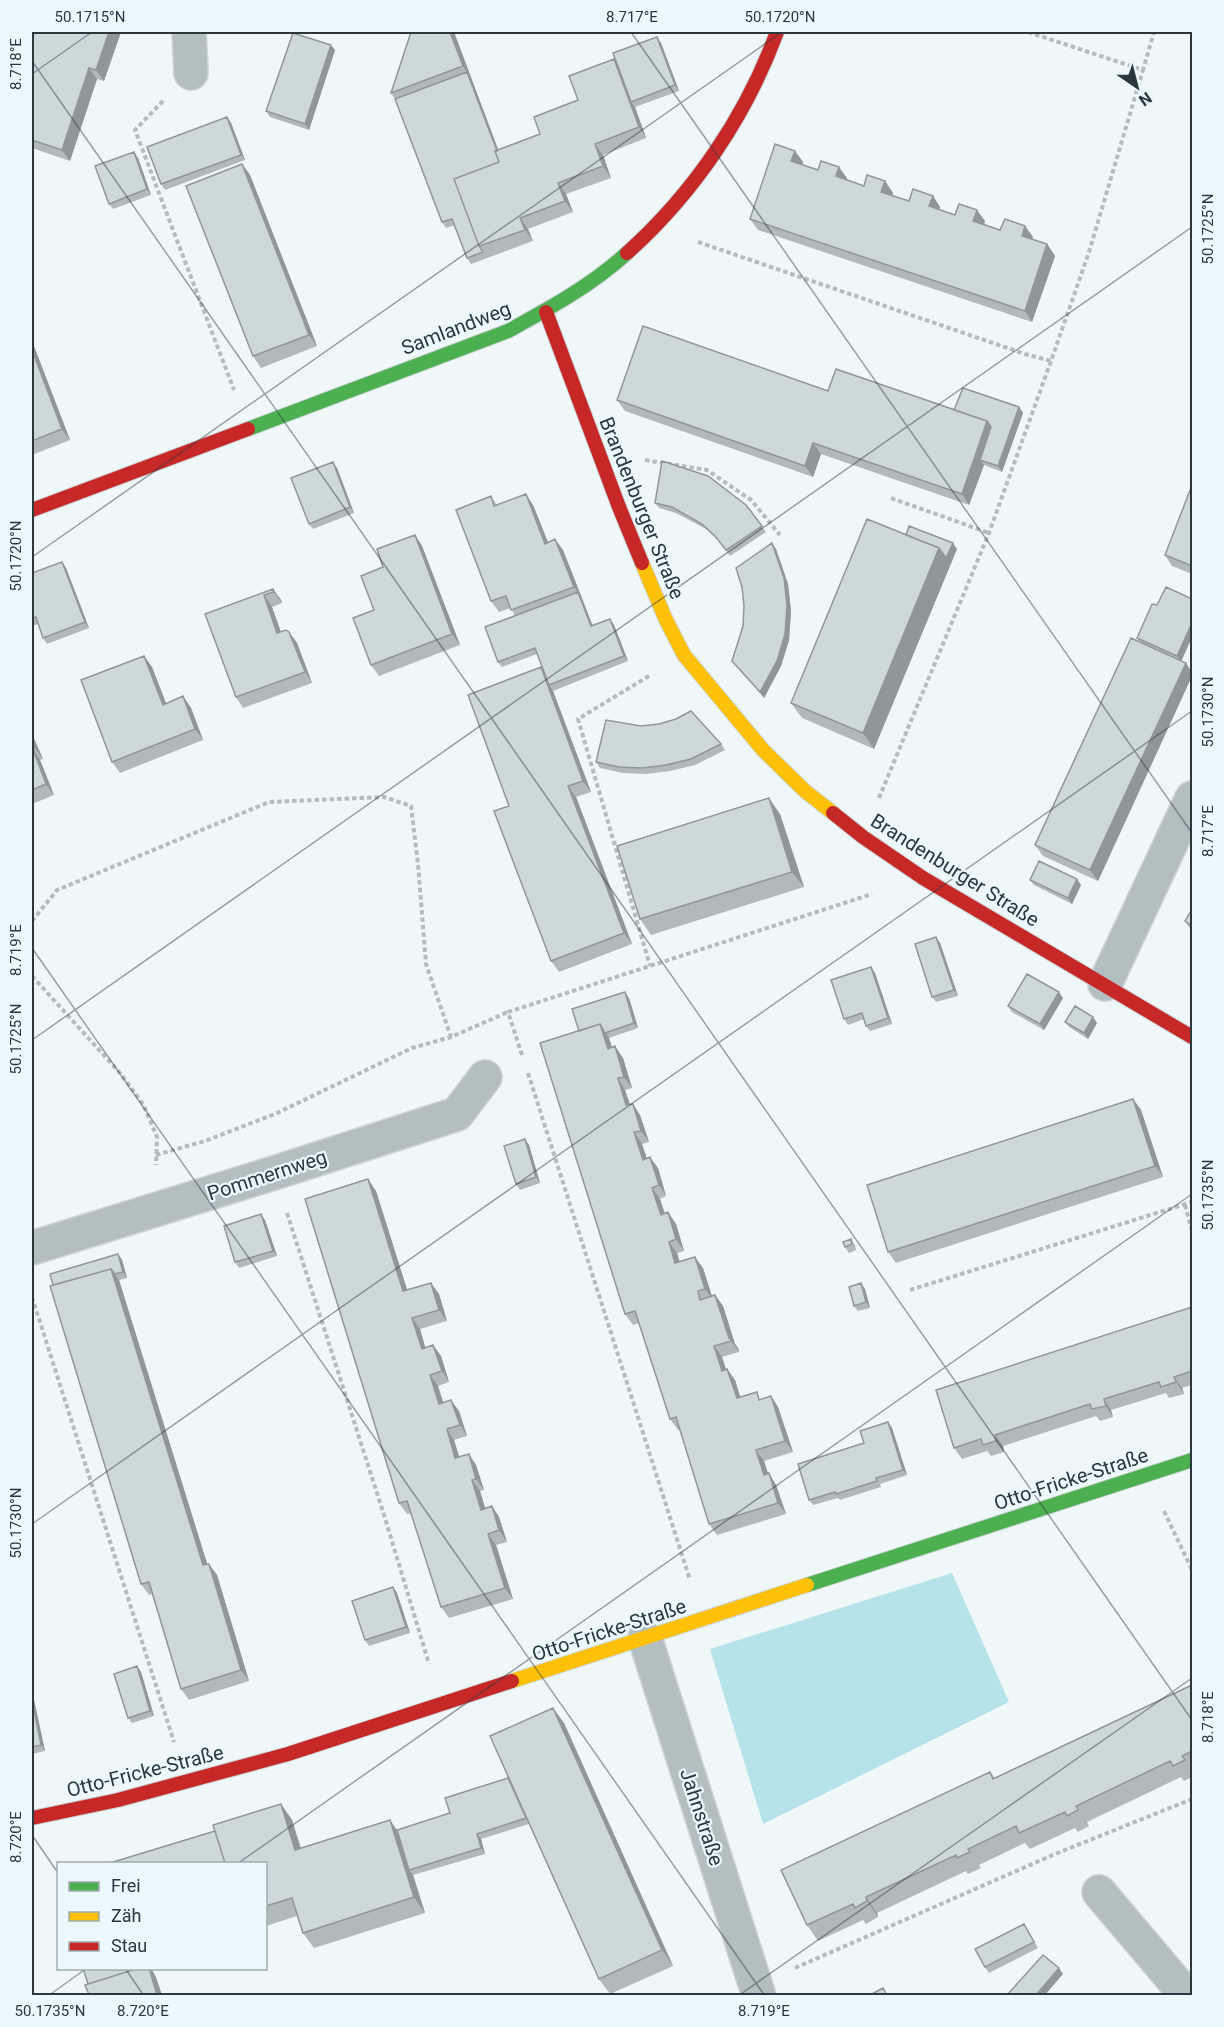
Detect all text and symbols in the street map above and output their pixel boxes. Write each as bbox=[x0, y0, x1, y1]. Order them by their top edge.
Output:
text: 50.1715°N bbox=[55, 8, 125, 26]
text: 8.717°E bbox=[606, 8, 658, 26]
text: 50.1720°N bbox=[745, 8, 815, 26]
text: 8.718°E bbox=[7, 38, 25, 90]
north arrow bbox=[1107, 57, 1167, 117]
text: N bbox=[1135, 88, 1155, 110]
text: 50.1725°N bbox=[1199, 194, 1217, 264]
street label: Samlandweg bbox=[398, 296, 514, 360]
street label: Brandenburger Straße bbox=[594, 413, 690, 603]
text: 50.1720°N bbox=[7, 521, 25, 591]
text: 50.1730°N bbox=[1199, 677, 1217, 747]
text: 8.717°E bbox=[1199, 805, 1217, 857]
street label: Brandenburger Straße bbox=[866, 808, 1044, 932]
text: 8.719°E bbox=[7, 924, 25, 976]
text: 50.1725°N bbox=[7, 1004, 25, 1074]
street label: Pommernweg bbox=[204, 1144, 330, 1206]
text: 50.1735°N bbox=[1199, 1160, 1217, 1230]
street label: Otto-Fricke-Straße bbox=[991, 1443, 1151, 1515]
text: 50.1730°N bbox=[7, 1488, 25, 1558]
street label: Otto-Fricke-Straße bbox=[529, 1594, 689, 1666]
text: 8.718°E bbox=[1199, 1691, 1217, 1743]
street label: Otto-Fricke-Straße bbox=[64, 1740, 226, 1802]
street label: Jahnstraße bbox=[675, 1765, 729, 1869]
text: 8.720°E bbox=[7, 1811, 25, 1863]
legend bbox=[57, 1862, 267, 1970]
text: Frei bbox=[111, 1875, 141, 1896]
text: Zäh bbox=[111, 1905, 142, 1926]
text: Stau bbox=[111, 1935, 147, 1956]
text: 50.1735°N bbox=[15, 2002, 85, 2020]
text: 8.720°E bbox=[117, 2002, 169, 2020]
text: 8.719°E bbox=[738, 2002, 790, 2020]

